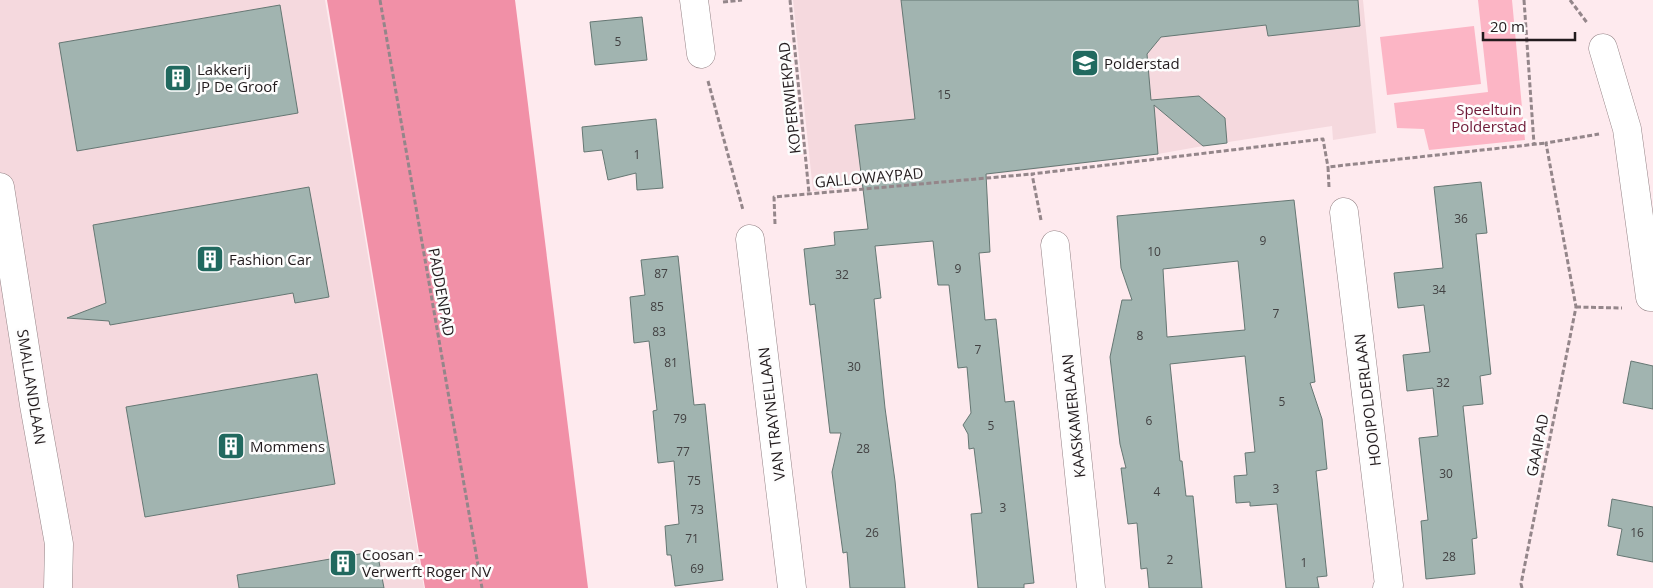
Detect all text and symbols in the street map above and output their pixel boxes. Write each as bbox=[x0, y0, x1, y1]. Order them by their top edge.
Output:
scale bar bbox=[1483, 10, 1576, 42]
text: 20 m bbox=[1490, 16, 1525, 36]
house number: 5 bbox=[615, 33, 622, 50]
street label: KOPERWIEKPAD bbox=[773, 41, 805, 155]
school or university icon: Polderstad bbox=[1070, 48, 1100, 78]
place label: Polderstad bbox=[1104, 53, 1180, 73]
place label: Lakkerij JP De Groof bbox=[195, 59, 278, 96]
building icon: Lakkerij JP De Groof bbox=[163, 63, 193, 93]
house number: 15 bbox=[937, 86, 951, 103]
park label: Speeltuin Polderstad bbox=[1451, 99, 1527, 136]
house number: 1 bbox=[634, 146, 640, 163]
street label: GALLOWAYPAD bbox=[814, 162, 924, 192]
house number: 36 bbox=[1454, 210, 1468, 227]
house number: 9 bbox=[1260, 232, 1267, 249]
house number: 10 bbox=[1147, 243, 1161, 260]
building icon: Fashion Car bbox=[195, 244, 225, 274]
street label: PADDENPAD bbox=[424, 246, 460, 338]
place label: Fashion Car bbox=[229, 249, 311, 269]
house number: 9 bbox=[955, 260, 962, 277]
house number: 87 bbox=[654, 265, 668, 282]
house number: 32 bbox=[835, 266, 849, 283]
house number: 34 bbox=[1432, 281, 1446, 298]
house number: 85 bbox=[650, 298, 664, 315]
house number: 7 bbox=[1273, 305, 1280, 322]
house number: 83 bbox=[652, 323, 666, 340]
house number: 8 bbox=[1137, 327, 1144, 344]
street label: SMALLANDLAAN bbox=[13, 328, 51, 446]
street label: HOOIPOLDERLAAN bbox=[1349, 332, 1385, 468]
house number: 7 bbox=[975, 341, 982, 358]
street label: VAN TRAYNELLAAN bbox=[753, 346, 789, 482]
street label: KAASKAMERLAAN bbox=[1057, 353, 1089, 479]
house number: 81 bbox=[664, 354, 678, 371]
house number: 30 bbox=[847, 358, 861, 375]
house number: 32 bbox=[1436, 374, 1450, 391]
house number: 5 bbox=[1279, 393, 1286, 410]
house number: 79 bbox=[673, 410, 687, 427]
house number: 6 bbox=[1146, 412, 1153, 429]
street label: GAAIPAD bbox=[1521, 412, 1553, 478]
house number: 5 bbox=[988, 417, 995, 434]
building icon: Mommens bbox=[216, 431, 246, 461]
place label: Mommens bbox=[250, 436, 325, 456]
house number: 28 bbox=[856, 440, 870, 457]
house number: 77 bbox=[676, 443, 690, 460]
house number: 30 bbox=[1439, 465, 1453, 482]
house number: 75 bbox=[687, 472, 701, 489]
house number: 3 bbox=[1273, 480, 1280, 497]
house number: 4 bbox=[1154, 483, 1161, 500]
house number: 3 bbox=[1000, 499, 1007, 516]
house number: 73 bbox=[690, 501, 704, 518]
house number: 26 bbox=[865, 524, 879, 541]
house number: 16 bbox=[1630, 524, 1644, 541]
house number: 71 bbox=[685, 530, 699, 547]
place label: Coosan - Verwerft Roger NV bbox=[362, 544, 491, 581]
building icon: Coosan - Verwerft Roger NV bbox=[328, 548, 358, 578]
house number: 28 bbox=[1442, 548, 1456, 565]
house number: 2 bbox=[1167, 551, 1174, 568]
house number: 1 bbox=[1301, 554, 1307, 571]
house number: 69 bbox=[690, 560, 704, 577]

